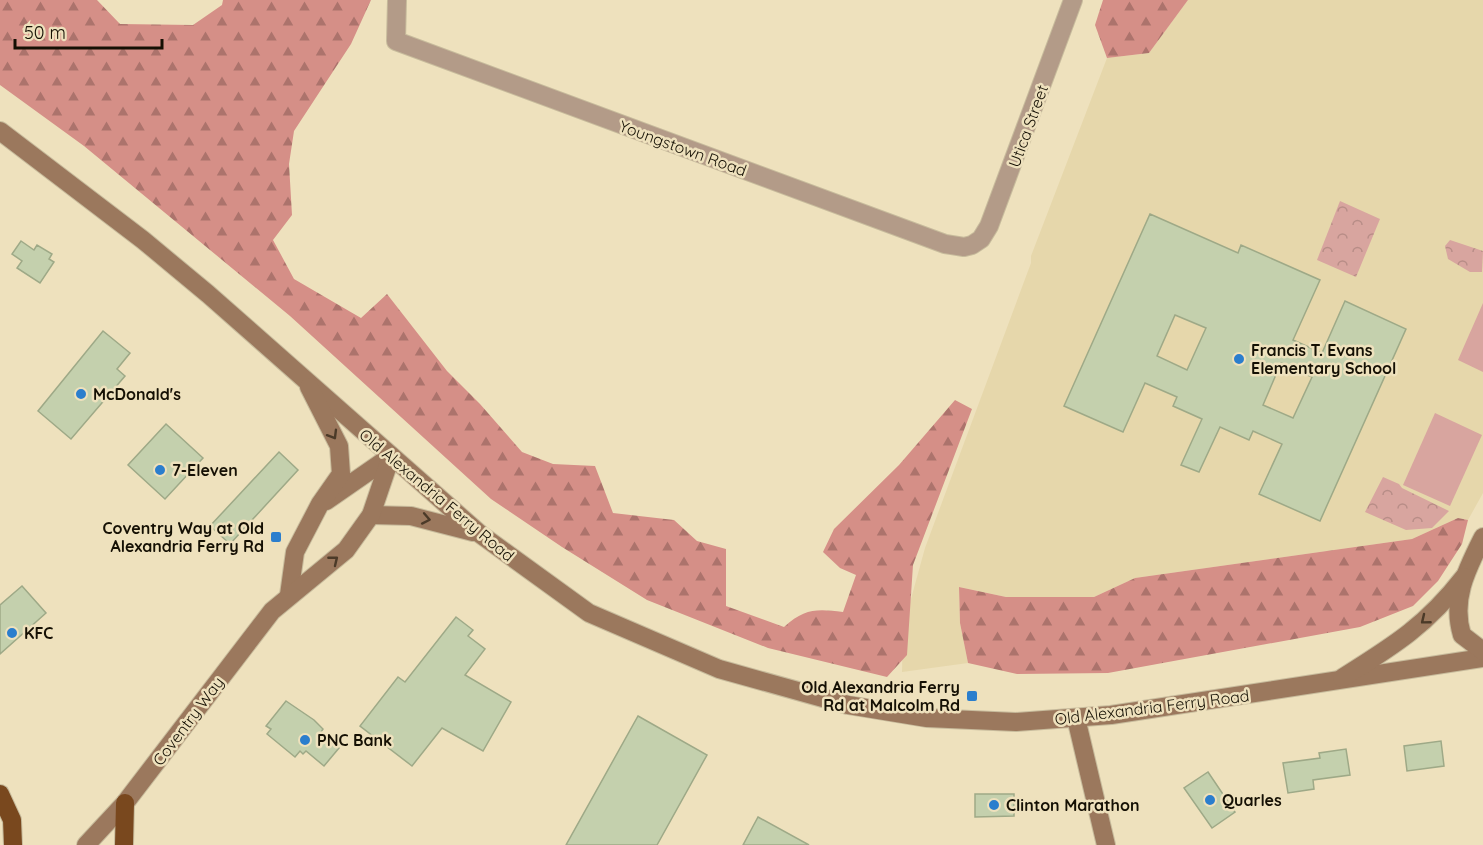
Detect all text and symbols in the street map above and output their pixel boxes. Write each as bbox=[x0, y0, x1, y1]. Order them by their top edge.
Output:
scale bar bbox=[15, 12, 162, 50]
text: 50 m bbox=[24, 21, 66, 44]
street label: Utica Street bbox=[1004, 82, 1052, 170]
street label: Youngstown Road bbox=[617, 116, 749, 180]
place label: Francis T. Evans Elementary School bbox=[1251, 340, 1396, 378]
marker: Francis T. Evans Elementary School bbox=[1232, 352, 1246, 366]
place label: McDonald's bbox=[93, 384, 181, 404]
marker: McDonald's bbox=[74, 387, 88, 401]
street label: Old Alexandria Ferry Road bbox=[355, 424, 519, 566]
one-way arrow bbox=[326, 429, 338, 439]
place label: 7-Eleven bbox=[172, 460, 238, 480]
marker: 7-Eleven bbox=[153, 463, 167, 477]
one-way arrow bbox=[421, 512, 431, 525]
place label: Coventry Way at Old Alexandria Ferry Rd bbox=[103, 518, 264, 556]
marker: Coventry Way at Old Alexandria Ferry Rd bbox=[269, 530, 283, 544]
one-way arrow bbox=[327, 556, 338, 567]
one-way arrow bbox=[1421, 613, 1432, 624]
place label: KFC bbox=[24, 623, 53, 643]
marker: KFC bbox=[5, 626, 19, 640]
street label: Coventry Way bbox=[148, 673, 228, 769]
place label: Old Alexandria Ferry Rd at Malcolm Rd bbox=[801, 677, 960, 715]
street label: Old Alexandria Ferry Road bbox=[1054, 685, 1250, 729]
marker: Old Alexandria Ferry Rd at Malcolm Rd bbox=[965, 689, 979, 703]
place label: PNC Bank bbox=[317, 730, 392, 750]
marker: PNC Bank bbox=[298, 733, 312, 747]
place label: Quarles bbox=[1222, 790, 1282, 810]
marker: Quarles bbox=[1203, 793, 1217, 807]
place label: Clinton Marathon bbox=[1006, 795, 1140, 815]
marker: Clinton Marathon bbox=[987, 798, 1001, 812]

